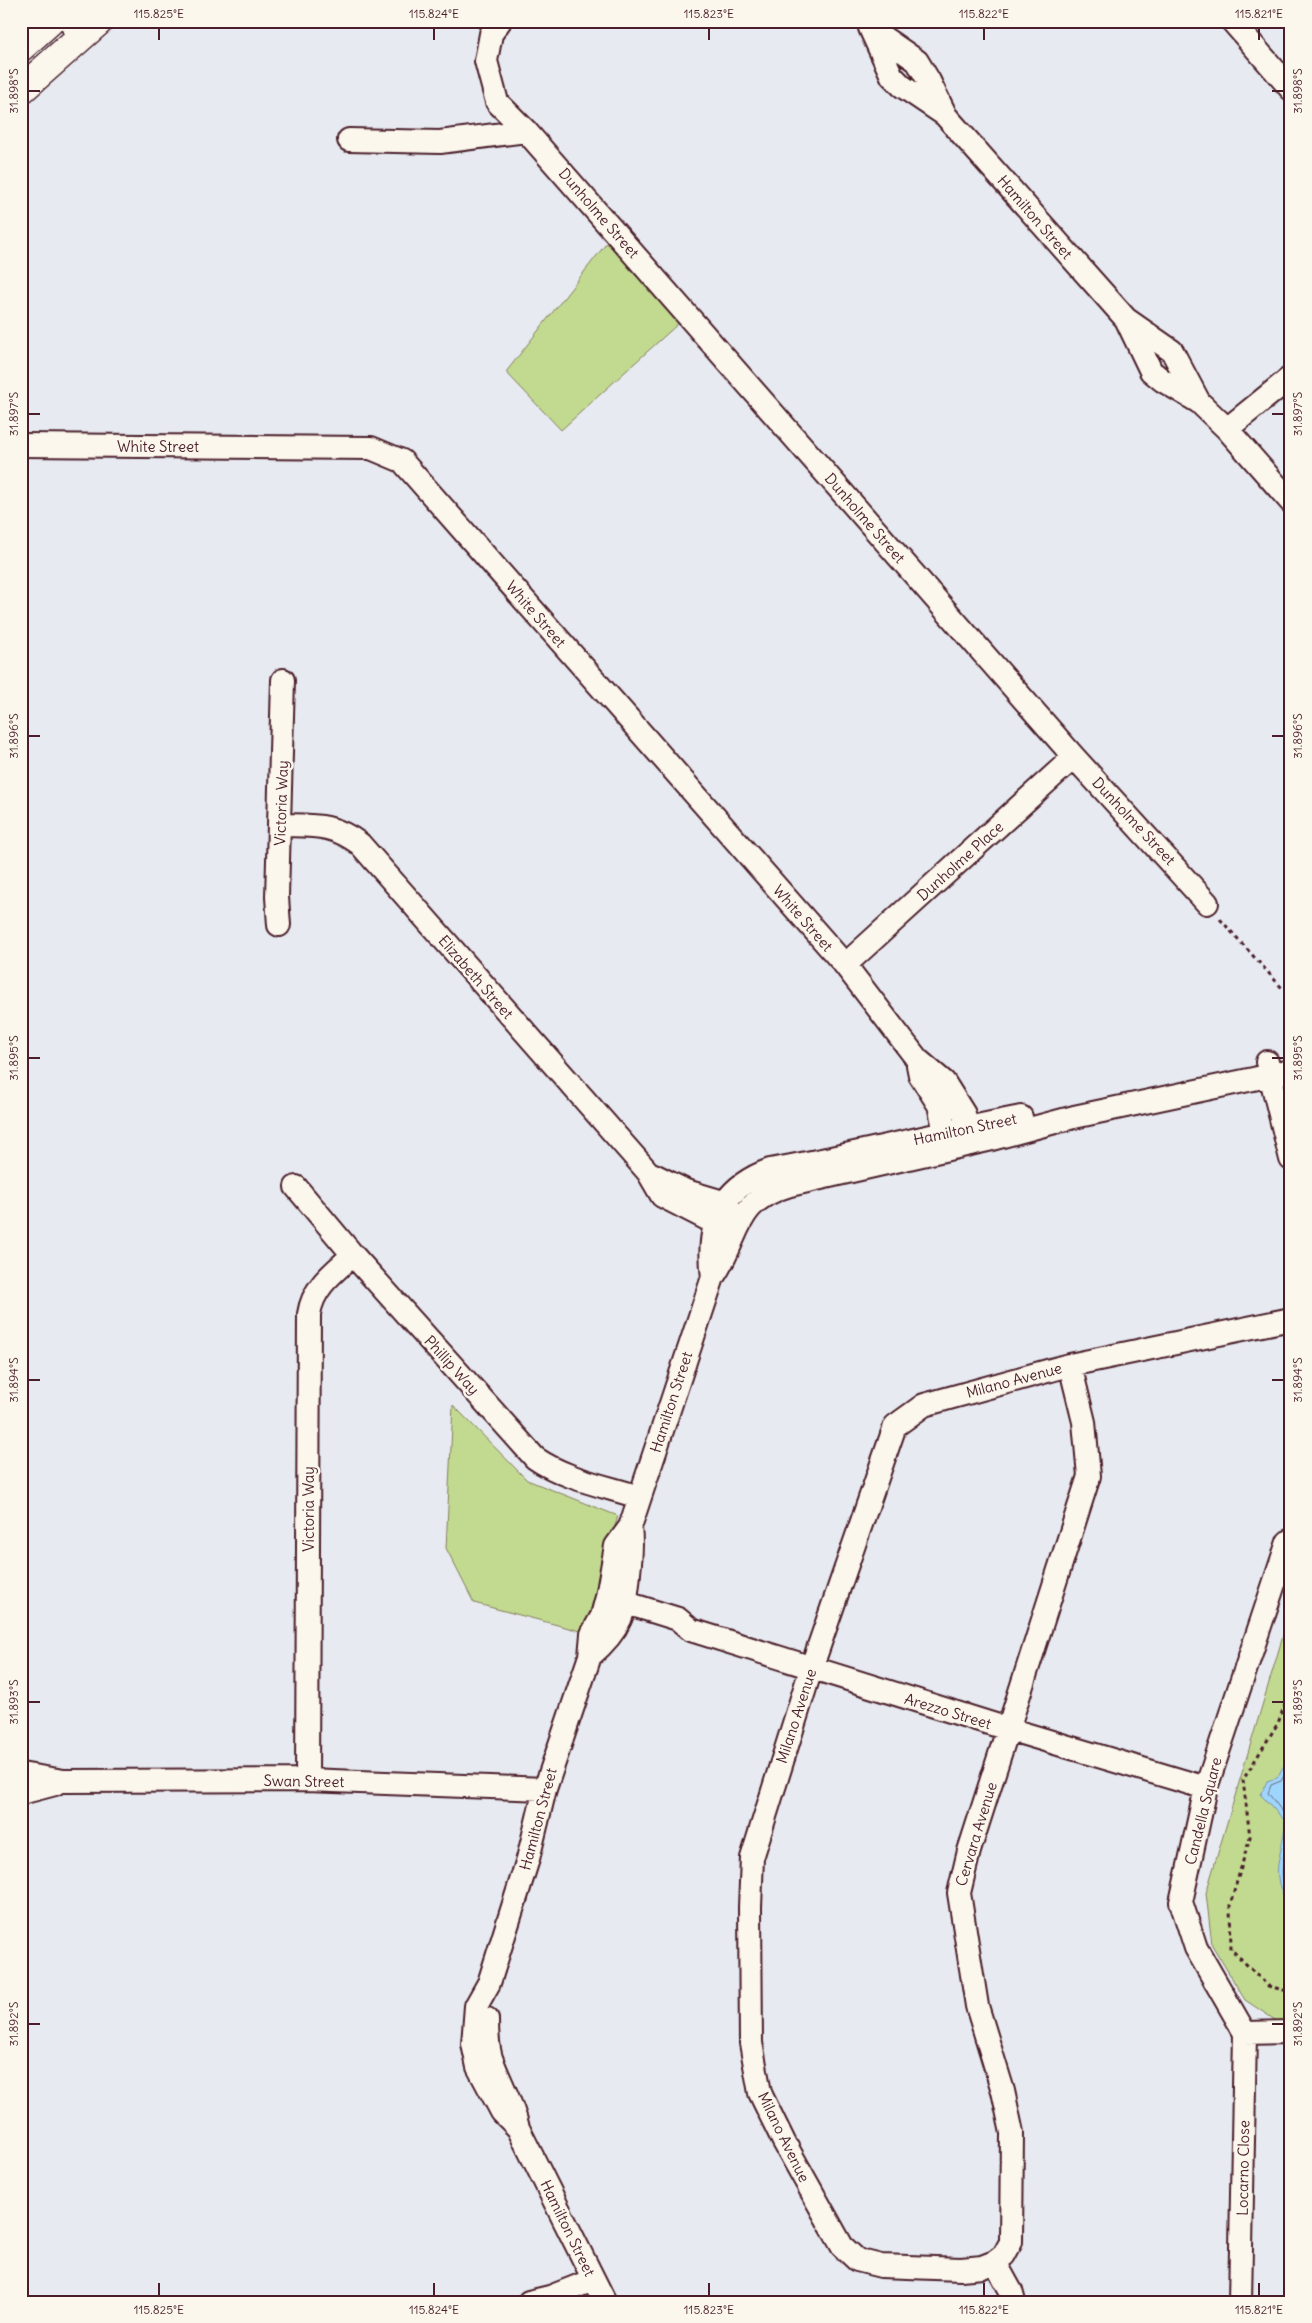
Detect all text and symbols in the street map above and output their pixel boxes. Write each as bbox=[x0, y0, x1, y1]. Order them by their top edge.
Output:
text: 115.825°E bbox=[134, 6, 184, 21]
text: 115.824°E bbox=[409, 6, 459, 21]
text: 115.823°E bbox=[684, 6, 734, 21]
text: 115.822°E bbox=[959, 6, 1009, 21]
text: 115.821°E bbox=[1235, 6, 1283, 21]
text: 31.898°S bbox=[6, 68, 21, 114]
text: 31.898°S bbox=[1290, 68, 1305, 114]
street label: Dunholme Street bbox=[555, 164, 643, 262]
street label: Hamilton Street bbox=[993, 171, 1077, 263]
text: 31.897°S bbox=[6, 392, 21, 436]
text: 31.897°S bbox=[1290, 392, 1305, 436]
street label: White Street bbox=[117, 437, 199, 456]
street label: Dunholme Street bbox=[821, 469, 909, 567]
street label: White Street bbox=[502, 577, 570, 651]
text: 31.896°S bbox=[6, 713, 21, 759]
text: 31.896°S bbox=[1290, 713, 1305, 759]
street label: Victoria Way bbox=[270, 760, 292, 846]
street label: Dunholme Street bbox=[1088, 773, 1180, 869]
street label: Dunholme Place bbox=[913, 817, 1007, 905]
street label: White Street bbox=[769, 881, 837, 955]
street label: Elizabeth Street bbox=[434, 931, 518, 1023]
text: 31.895°S bbox=[6, 1035, 21, 1081]
text: 31.895°S bbox=[1290, 1035, 1305, 1081]
street label: Hamilton Street bbox=[912, 1109, 1018, 1149]
street label: Phillip Way bbox=[420, 1331, 484, 1399]
street label: Hamilton Street bbox=[646, 1349, 696, 1455]
text: 31.894°S bbox=[6, 1357, 21, 1403]
text: 31.894°S bbox=[1290, 1357, 1305, 1403]
street label: Milano Avenue bbox=[964, 1358, 1064, 1402]
street label: Victoria Way bbox=[299, 1466, 318, 1552]
street label: Milano Avenue bbox=[772, 1666, 820, 1766]
text: 31.893°S bbox=[6, 1679, 21, 1725]
text: 31.893°S bbox=[1290, 1679, 1305, 1725]
street label: Arezzo Street bbox=[902, 1689, 994, 1733]
street label: Candella Square bbox=[1180, 1755, 1226, 1867]
street label: Hamilton Street bbox=[515, 1766, 561, 1872]
street label: Swan Street bbox=[263, 1771, 345, 1791]
street label: Cervara Avenue bbox=[951, 1780, 1001, 1888]
text: 31.892°S bbox=[6, 2001, 21, 2047]
text: 31.892°S bbox=[1290, 2001, 1305, 2047]
street label: Milano Avenue bbox=[754, 2089, 814, 2185]
street label: Locarno Close bbox=[1233, 2120, 1253, 2216]
street label: Hamilton Street bbox=[536, 2177, 600, 2279]
text: 115.825°E bbox=[134, 2302, 184, 2317]
text: 115.824°E bbox=[409, 2302, 459, 2317]
text: 115.823°E bbox=[684, 2302, 734, 2317]
text: 115.822°E bbox=[959, 2302, 1009, 2317]
text: 115.821°E bbox=[1235, 2302, 1283, 2317]

